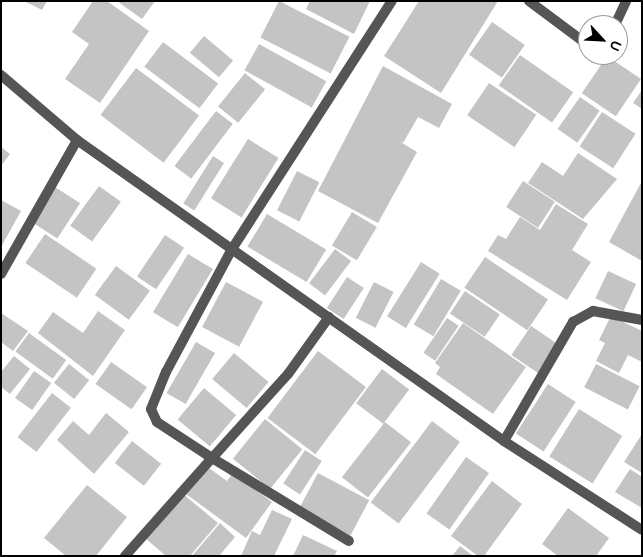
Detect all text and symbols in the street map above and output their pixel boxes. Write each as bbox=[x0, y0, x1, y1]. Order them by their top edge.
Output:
north arrow bbox=[578, 15, 628, 65]
text: U bbox=[605, 38, 626, 54]

